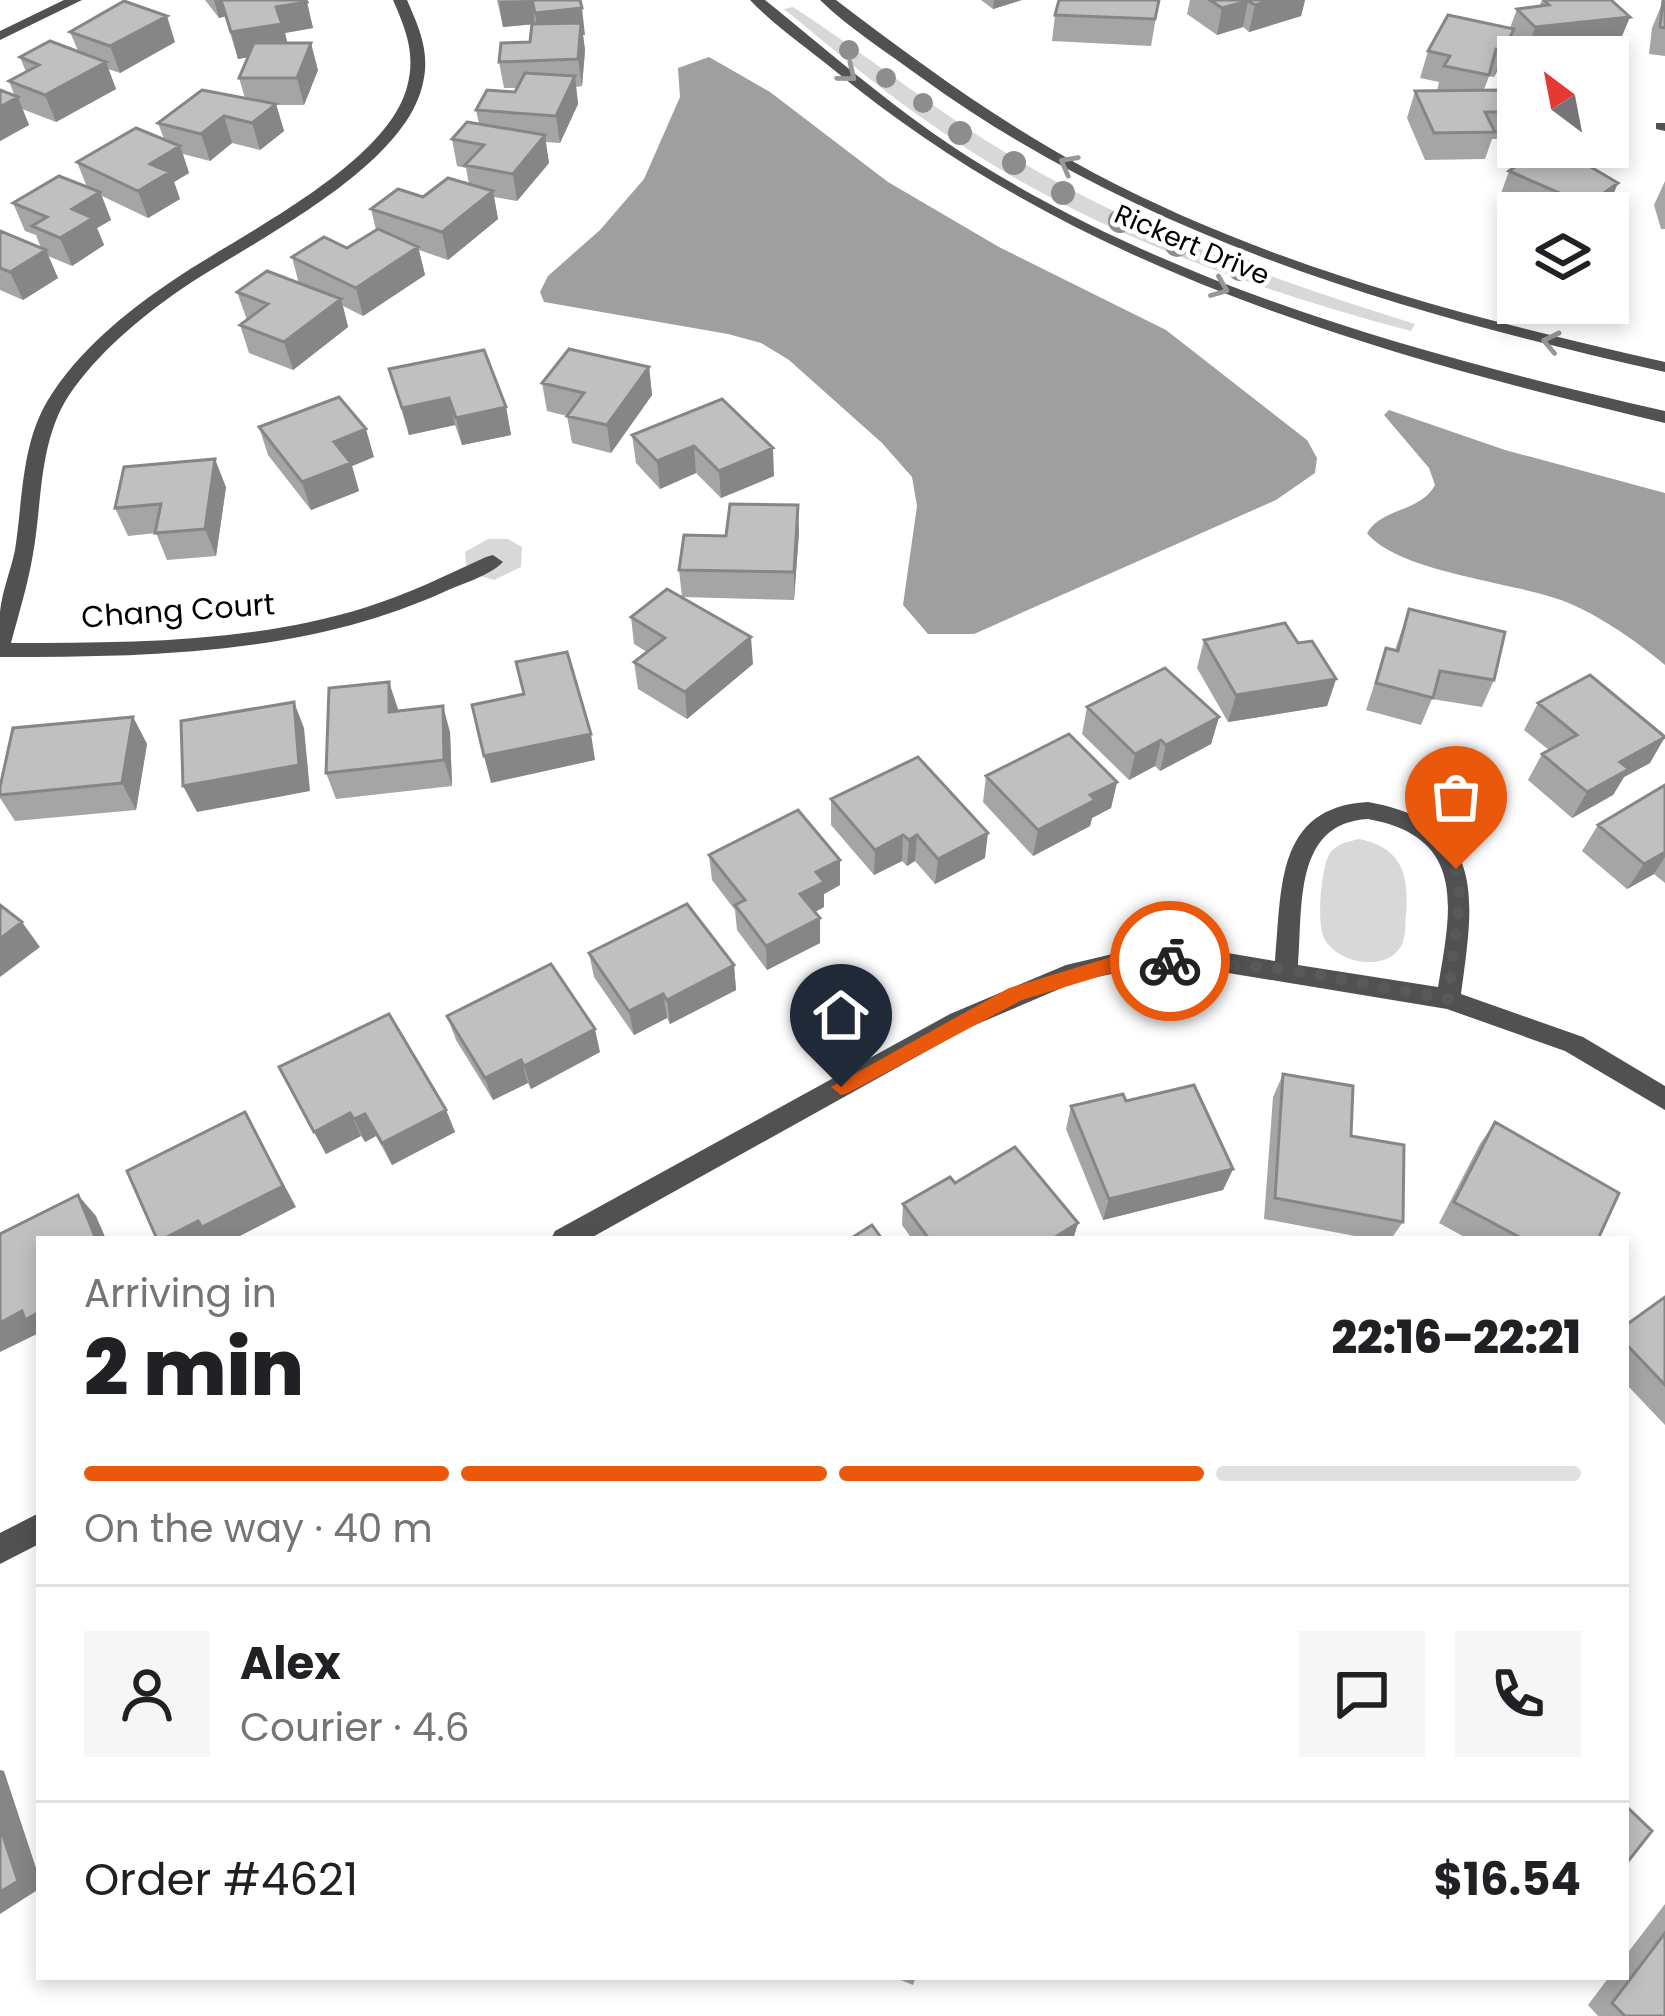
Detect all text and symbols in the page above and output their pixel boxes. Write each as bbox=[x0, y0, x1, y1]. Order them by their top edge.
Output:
north arrow bbox=[1497, 36, 1629, 168]
map controls bbox=[1497, 36, 1629, 324]
one-way arrow bbox=[834, 59, 856, 81]
one-way arrow bbox=[1060, 155, 1081, 178]
button: layers bbox=[1497, 192, 1629, 324]
street label: Rickert Drive bbox=[1109, 195, 1275, 294]
one-way arrow bbox=[1209, 274, 1230, 298]
one-way arrow bbox=[1541, 331, 1561, 356]
street label: Chang Court bbox=[80, 582, 276, 639]
pin bbox=[1405, 746, 1507, 869]
icon: bag bbox=[1423, 764, 1489, 830]
courier bbox=[1110, 901, 1230, 1021]
icon: bike bbox=[1137, 928, 1203, 994]
pin bbox=[790, 964, 892, 1087]
icon: home bbox=[808, 982, 874, 1048]
text: Arriving in bbox=[84, 1266, 277, 1321]
text: 22:16–22:21 bbox=[1331, 1306, 1581, 1369]
text: 2 min bbox=[84, 1313, 304, 1422]
text: On the way · 40 m bbox=[84, 1501, 433, 1556]
button: person bbox=[84, 1631, 210, 1757]
button: chat bbox=[1299, 1631, 1425, 1757]
button: phone bbox=[1455, 1631, 1581, 1757]
text: Alex bbox=[240, 1632, 341, 1695]
text: Courier · 4.6 bbox=[240, 1700, 469, 1755]
text: Order #4621 bbox=[84, 1848, 358, 1911]
text: $16.54 bbox=[1433, 1848, 1581, 1911]

